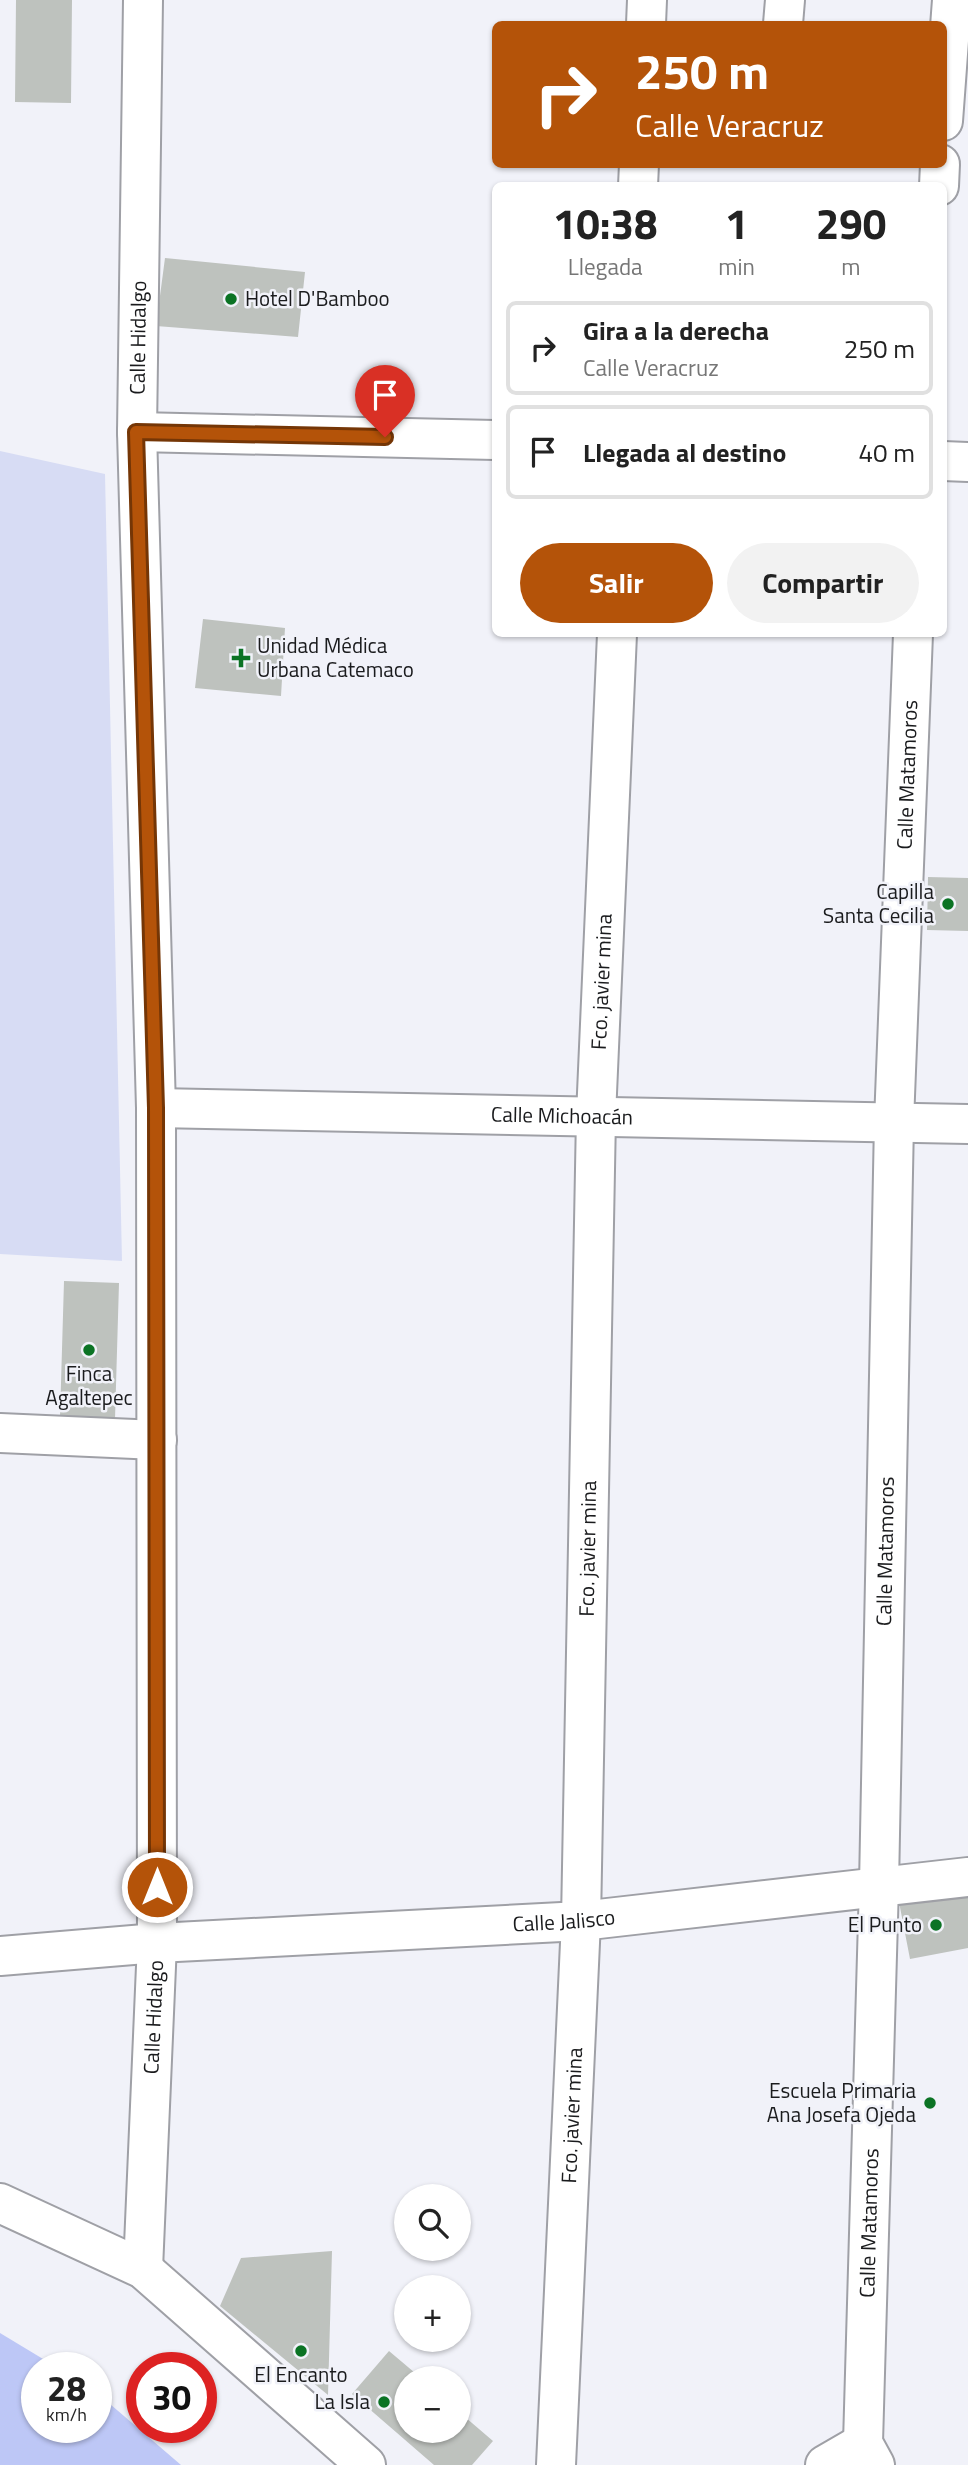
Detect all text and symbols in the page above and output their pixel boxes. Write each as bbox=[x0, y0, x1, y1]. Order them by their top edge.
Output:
text: 250 m bbox=[635, 33, 769, 108]
icon: right bbox=[520, 49, 611, 140]
text: Calle Veracruz bbox=[635, 101, 824, 149]
text: 10:38 bbox=[553, 191, 658, 255]
text: 1 bbox=[725, 191, 748, 255]
text: 290 bbox=[816, 191, 886, 255]
text: Llegada bbox=[568, 249, 643, 284]
text: min bbox=[718, 249, 755, 284]
text: m bbox=[841, 249, 861, 284]
street label: Calle Hidalgo bbox=[121, 280, 154, 395]
place label: Hotel D'Bamboo bbox=[245, 282, 390, 314]
marker: Hotel D'Bamboo bbox=[223, 291, 239, 307]
text: Gira a la derecha bbox=[583, 311, 769, 350]
icon: right bbox=[524, 329, 562, 367]
text: 250 m bbox=[844, 329, 915, 368]
text: Calle Veracruz bbox=[583, 350, 719, 385]
pin bbox=[355, 365, 415, 437]
icon: arrive bbox=[366, 376, 404, 414]
icon: arrive bbox=[524, 433, 562, 471]
text: Llegada al destino bbox=[583, 433, 786, 472]
text: 40 m bbox=[858, 433, 915, 472]
button: Salir bbox=[520, 543, 713, 623]
button: Compartir bbox=[727, 543, 919, 623]
place label: Unidad Médica Urbana Catemaco bbox=[257, 629, 414, 685]
marker: Unidad Médica Urbana Catemaco bbox=[231, 648, 251, 668]
street label: Calle Matamoros bbox=[888, 699, 925, 850]
place label: Capilla Santa Cecilia bbox=[823, 875, 934, 931]
marker: Capilla Santa Cecilia bbox=[940, 896, 956, 912]
street label: Fco. javier mina bbox=[582, 913, 620, 1051]
street label: Calle Michoacán bbox=[491, 1098, 633, 1132]
marker: Finca Agaltepec bbox=[81, 1342, 97, 1358]
place label: Finca Agaltepec bbox=[45, 1357, 133, 1413]
street label: Calle Matamoros bbox=[867, 1476, 902, 1626]
street label: Fco. javier mina bbox=[570, 1480, 604, 1617]
position arrow bbox=[120, 1850, 194, 1924]
street label: Calle Jalisco bbox=[512, 1900, 617, 1940]
place label: El Punto bbox=[848, 1908, 922, 1940]
marker: El Punto bbox=[928, 1917, 944, 1933]
street label: Calle Hidalgo bbox=[134, 1960, 171, 2075]
street label: Fco. javier mina bbox=[552, 2046, 590, 2184]
place label: Escuela Primaria Ana Josefa Ojeda bbox=[767, 2074, 916, 2130]
marker: Escuela Primaria Ana Josefa Ojeda bbox=[922, 2095, 938, 2111]
street label: Calle Matamoros bbox=[850, 2148, 886, 2298]
map controls bbox=[394, 2184, 471, 2443]
button: search bbox=[394, 2184, 471, 2261]
button: + bbox=[394, 2275, 471, 2352]
marker: El Encanto bbox=[293, 2343, 309, 2359]
speed limit sign: 30 bbox=[126, 2352, 217, 2443]
place label: El Encanto bbox=[254, 2358, 348, 2390]
text: 28 bbox=[47, 2361, 86, 2415]
button: − bbox=[394, 2366, 471, 2443]
place label: La Isla bbox=[314, 2385, 370, 2417]
marker: La Isla bbox=[376, 2394, 392, 2410]
text: km/h bbox=[46, 2401, 87, 2428]

